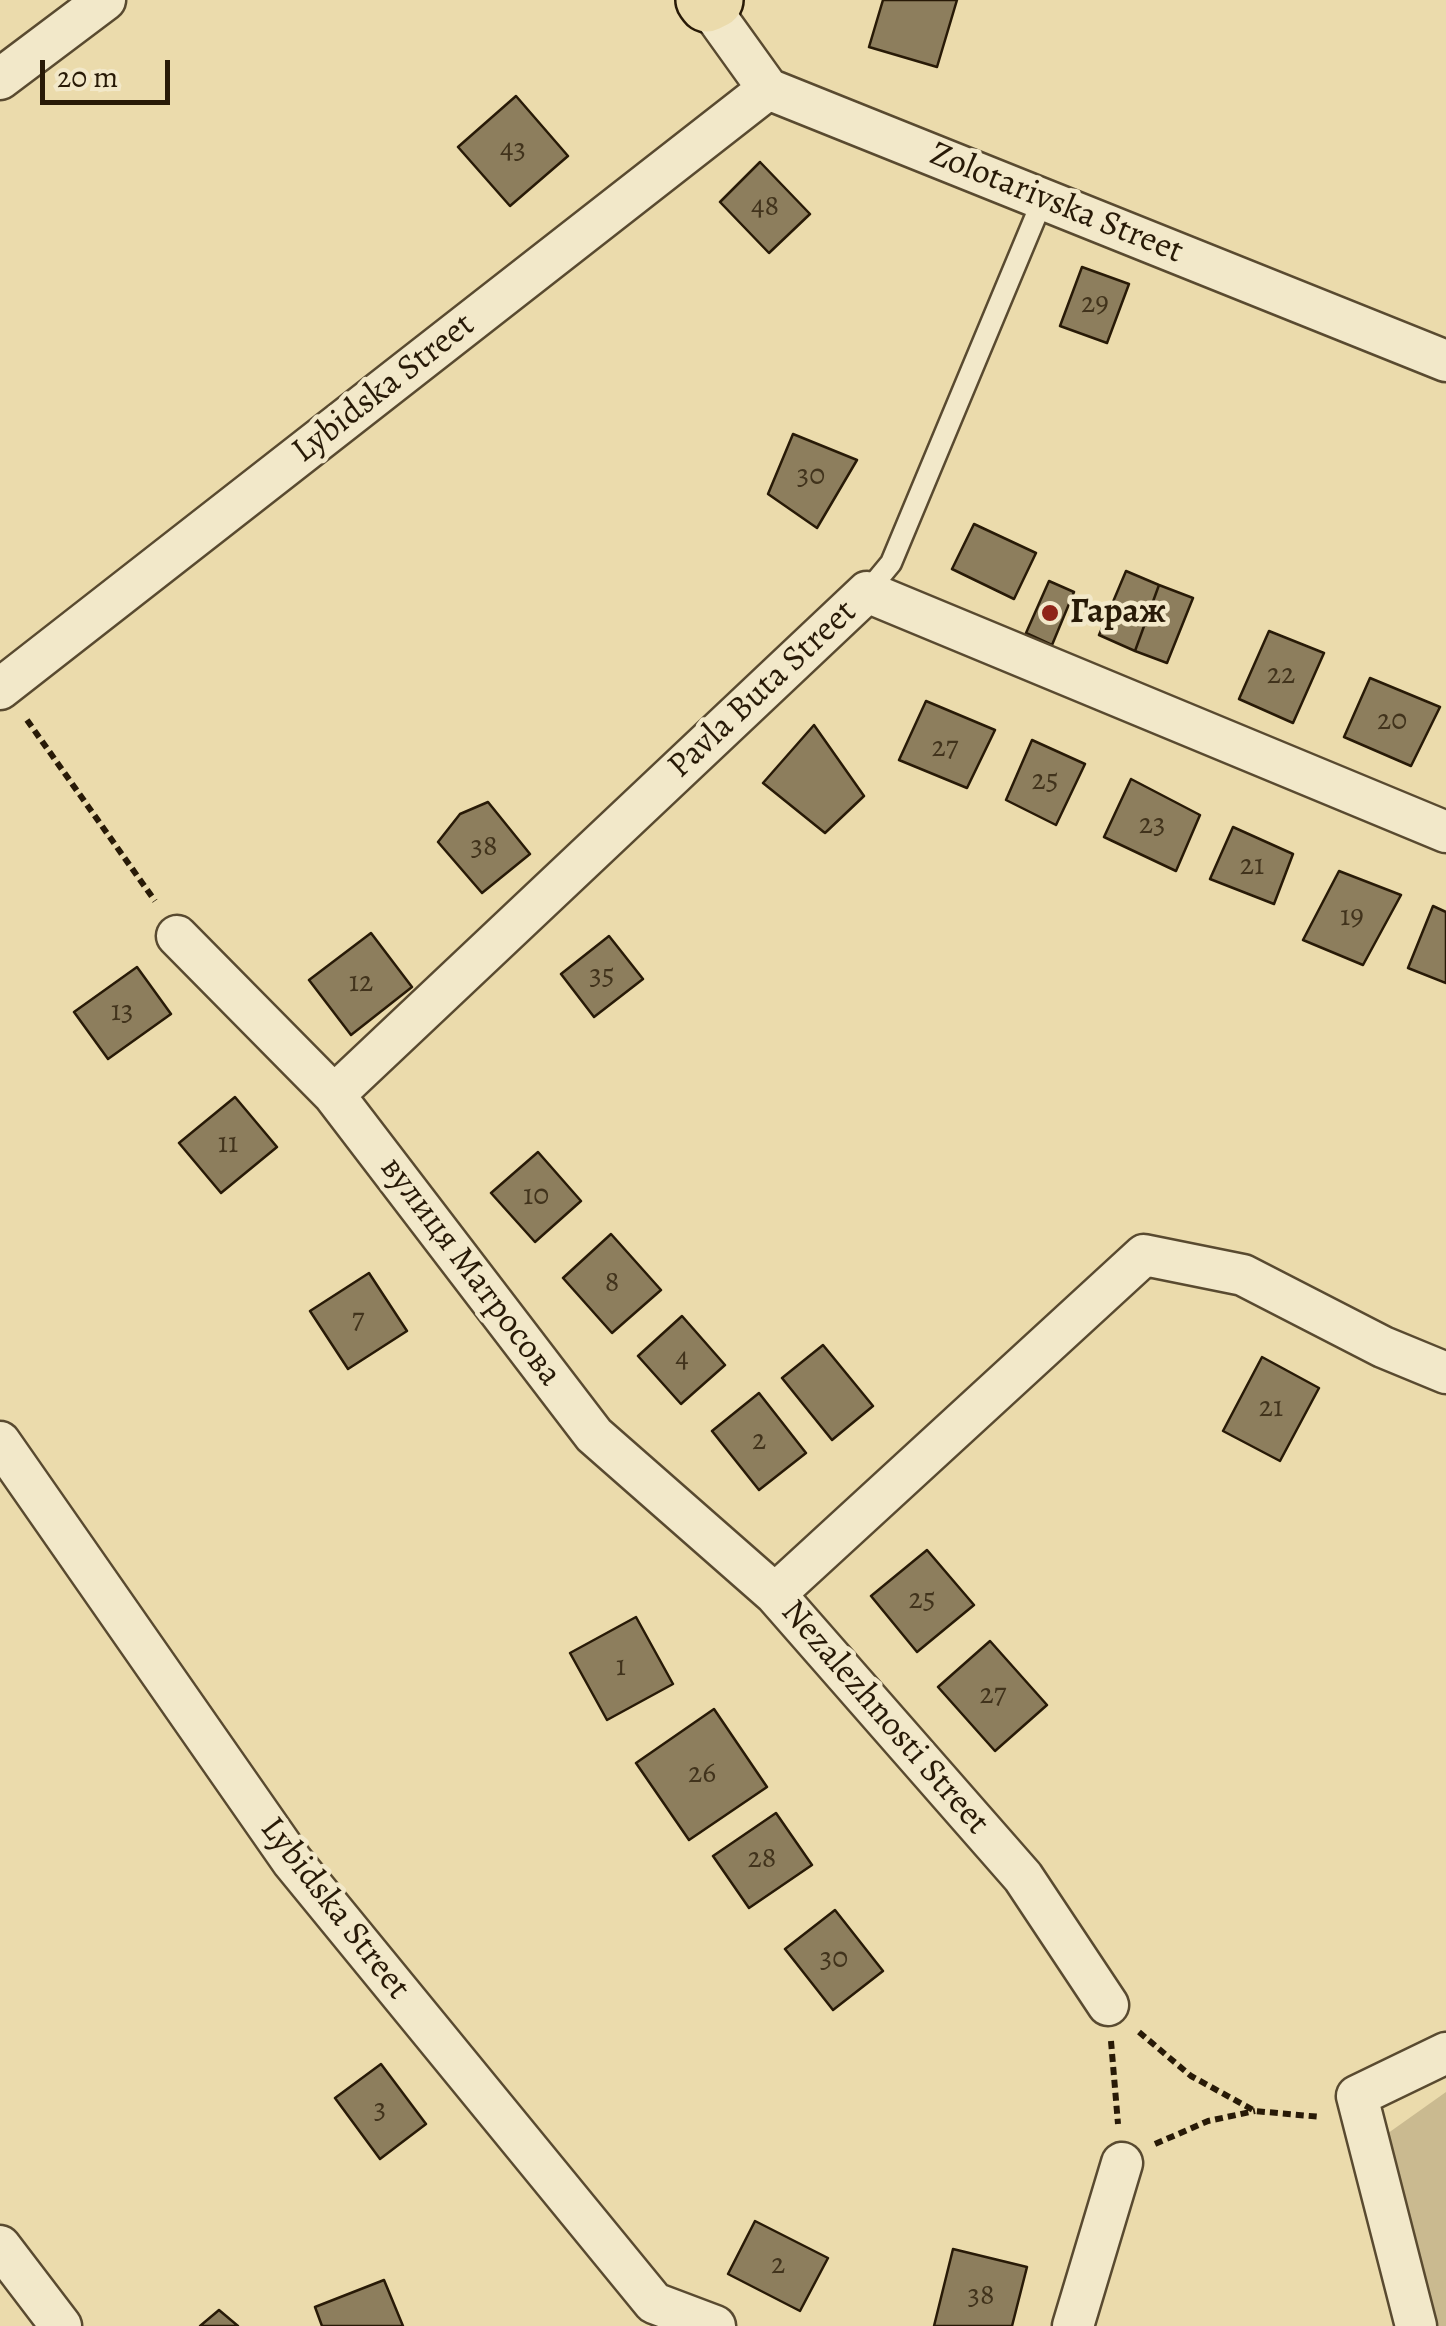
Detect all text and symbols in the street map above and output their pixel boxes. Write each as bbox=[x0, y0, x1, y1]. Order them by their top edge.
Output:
scale bar bbox=[45, 40, 175, 102]
text: 20 m bbox=[57, 57, 118, 97]
house number: 43 bbox=[500, 133, 526, 169]
street label: Zolotarivska Street bbox=[923, 134, 1189, 274]
house number: 48 bbox=[751, 190, 779, 226]
house number: 29 bbox=[1081, 287, 1109, 323]
street label: Lybidska Street bbox=[285, 305, 483, 473]
house number: 30 bbox=[797, 459, 825, 495]
street label: Pavla Buta Street bbox=[660, 592, 866, 788]
place label: Гараж bbox=[1070, 592, 1166, 634]
marker: Гараж bbox=[1039, 602, 1061, 624]
house number: 22 bbox=[1267, 658, 1295, 694]
house number: 20 bbox=[1377, 704, 1407, 740]
house number: 27 bbox=[932, 731, 958, 767]
house number: 25 bbox=[1031, 764, 1059, 800]
house number: 23 bbox=[1139, 808, 1165, 844]
house number: 38 bbox=[470, 830, 498, 866]
house number: 21 bbox=[1240, 849, 1264, 885]
house number: 19 bbox=[1340, 900, 1364, 936]
house number: 35 bbox=[589, 959, 615, 995]
house number: 12 bbox=[349, 966, 373, 1002]
house number: 13 bbox=[111, 995, 133, 1031]
house number: 11 bbox=[218, 1127, 238, 1163]
street label: вулиця Матросова bbox=[370, 1149, 570, 1395]
house number: 10 bbox=[523, 1179, 549, 1215]
house number: 8 bbox=[605, 1266, 619, 1302]
house number: 7 bbox=[352, 1303, 364, 1339]
house number: 4 bbox=[675, 1342, 689, 1378]
house number: 21 bbox=[1259, 1391, 1283, 1427]
house number: 2 bbox=[752, 1424, 766, 1460]
house number: 25 bbox=[908, 1583, 936, 1619]
street label: Nezalezhnosti Street bbox=[771, 1592, 997, 1844]
house number: 1 bbox=[616, 1650, 626, 1686]
house number: 27 bbox=[980, 1678, 1006, 1714]
house number: 26 bbox=[688, 1757, 716, 1793]
street label: Lybidska Street bbox=[250, 1810, 418, 2008]
house number: 28 bbox=[748, 1842, 776, 1878]
house number: 30 bbox=[820, 1942, 848, 1978]
house number: 3 bbox=[374, 2093, 386, 2129]
house number: 2 bbox=[771, 2248, 785, 2284]
house number: 38 bbox=[967, 2279, 995, 2315]

